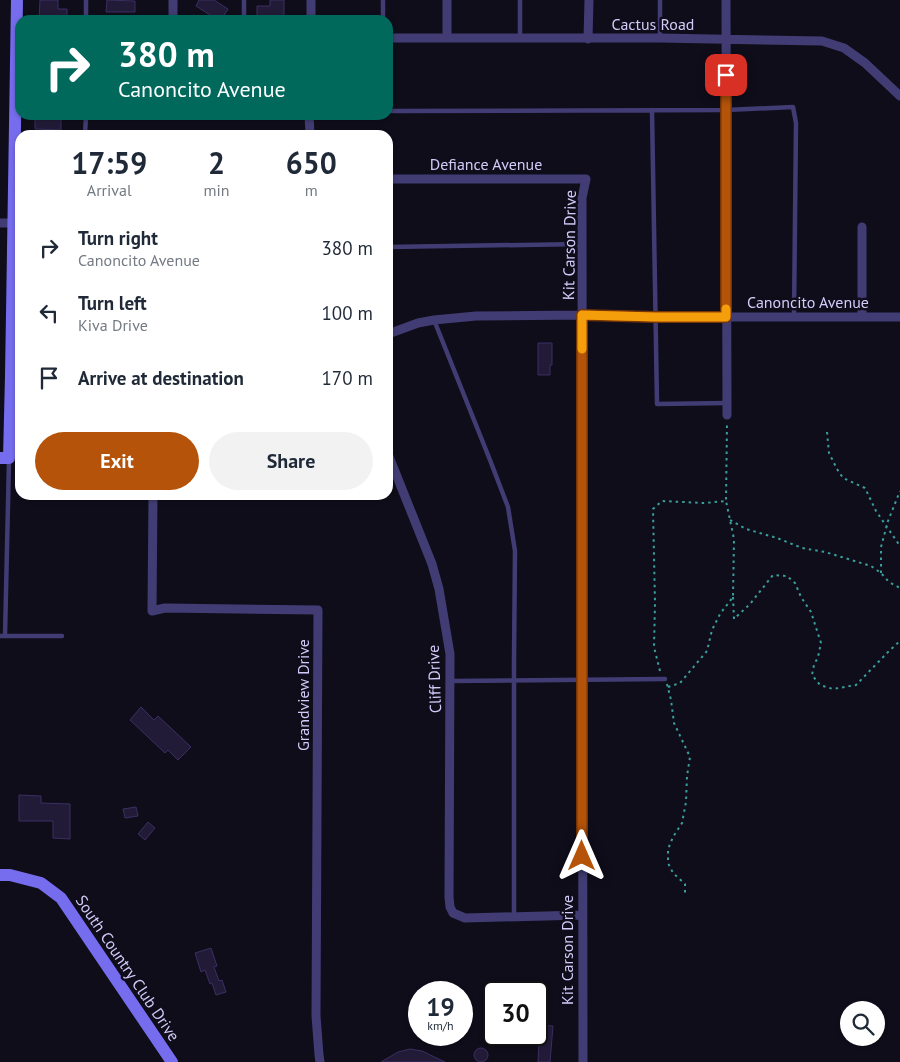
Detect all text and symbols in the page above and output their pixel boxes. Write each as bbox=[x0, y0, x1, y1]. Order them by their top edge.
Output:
street label: Cactus Road bbox=[612, 14, 694, 34]
text: 380 m bbox=[118, 31, 215, 77]
icon: right bbox=[35, 35, 100, 100]
pin bbox=[705, 54, 747, 96]
icon: arrive bbox=[712, 61, 740, 89]
text: Canoncito Avenue bbox=[118, 75, 286, 103]
text: 17:59 bbox=[71, 143, 147, 182]
text: 2 bbox=[208, 143, 225, 182]
text: 650 bbox=[286, 143, 337, 182]
street label: Defiance Avenue bbox=[430, 154, 542, 174]
text: Arrival bbox=[87, 180, 132, 200]
text: min bbox=[204, 180, 230, 200]
text: m bbox=[305, 180, 318, 200]
street label: Kit Carson Drive bbox=[558, 190, 580, 300]
text: Turn right bbox=[78, 226, 158, 250]
icon: right bbox=[35, 234, 63, 262]
text: 380 m bbox=[321, 236, 373, 260]
text: Canoncito Avenue bbox=[78, 250, 200, 270]
text: Turn left bbox=[78, 291, 147, 315]
street label: Canoncito Avenue bbox=[747, 292, 869, 312]
icon: left bbox=[35, 299, 63, 327]
text: 100 m bbox=[321, 301, 373, 325]
text: Kiva Drive bbox=[78, 315, 148, 335]
icon: arrive bbox=[35, 364, 63, 392]
text: Arrive at destination bbox=[78, 366, 244, 390]
text: 170 m bbox=[321, 366, 373, 390]
button: Exit bbox=[35, 432, 199, 490]
button: Share bbox=[209, 432, 373, 490]
street label: Grandview Drive bbox=[293, 639, 313, 751]
street label: Cliff Drive bbox=[423, 644, 445, 714]
position arrow bbox=[555, 829, 607, 881]
street label: South Country Club Drive bbox=[72, 891, 184, 1045]
street label: Kit Carson Drive bbox=[557, 895, 577, 1005]
speed limit sign: 30 bbox=[483, 981, 548, 1046]
text: 19 bbox=[426, 991, 455, 1023]
map controls bbox=[840, 1001, 885, 1046]
button: search bbox=[840, 1001, 885, 1046]
text: km/h bbox=[427, 1018, 454, 1033]

